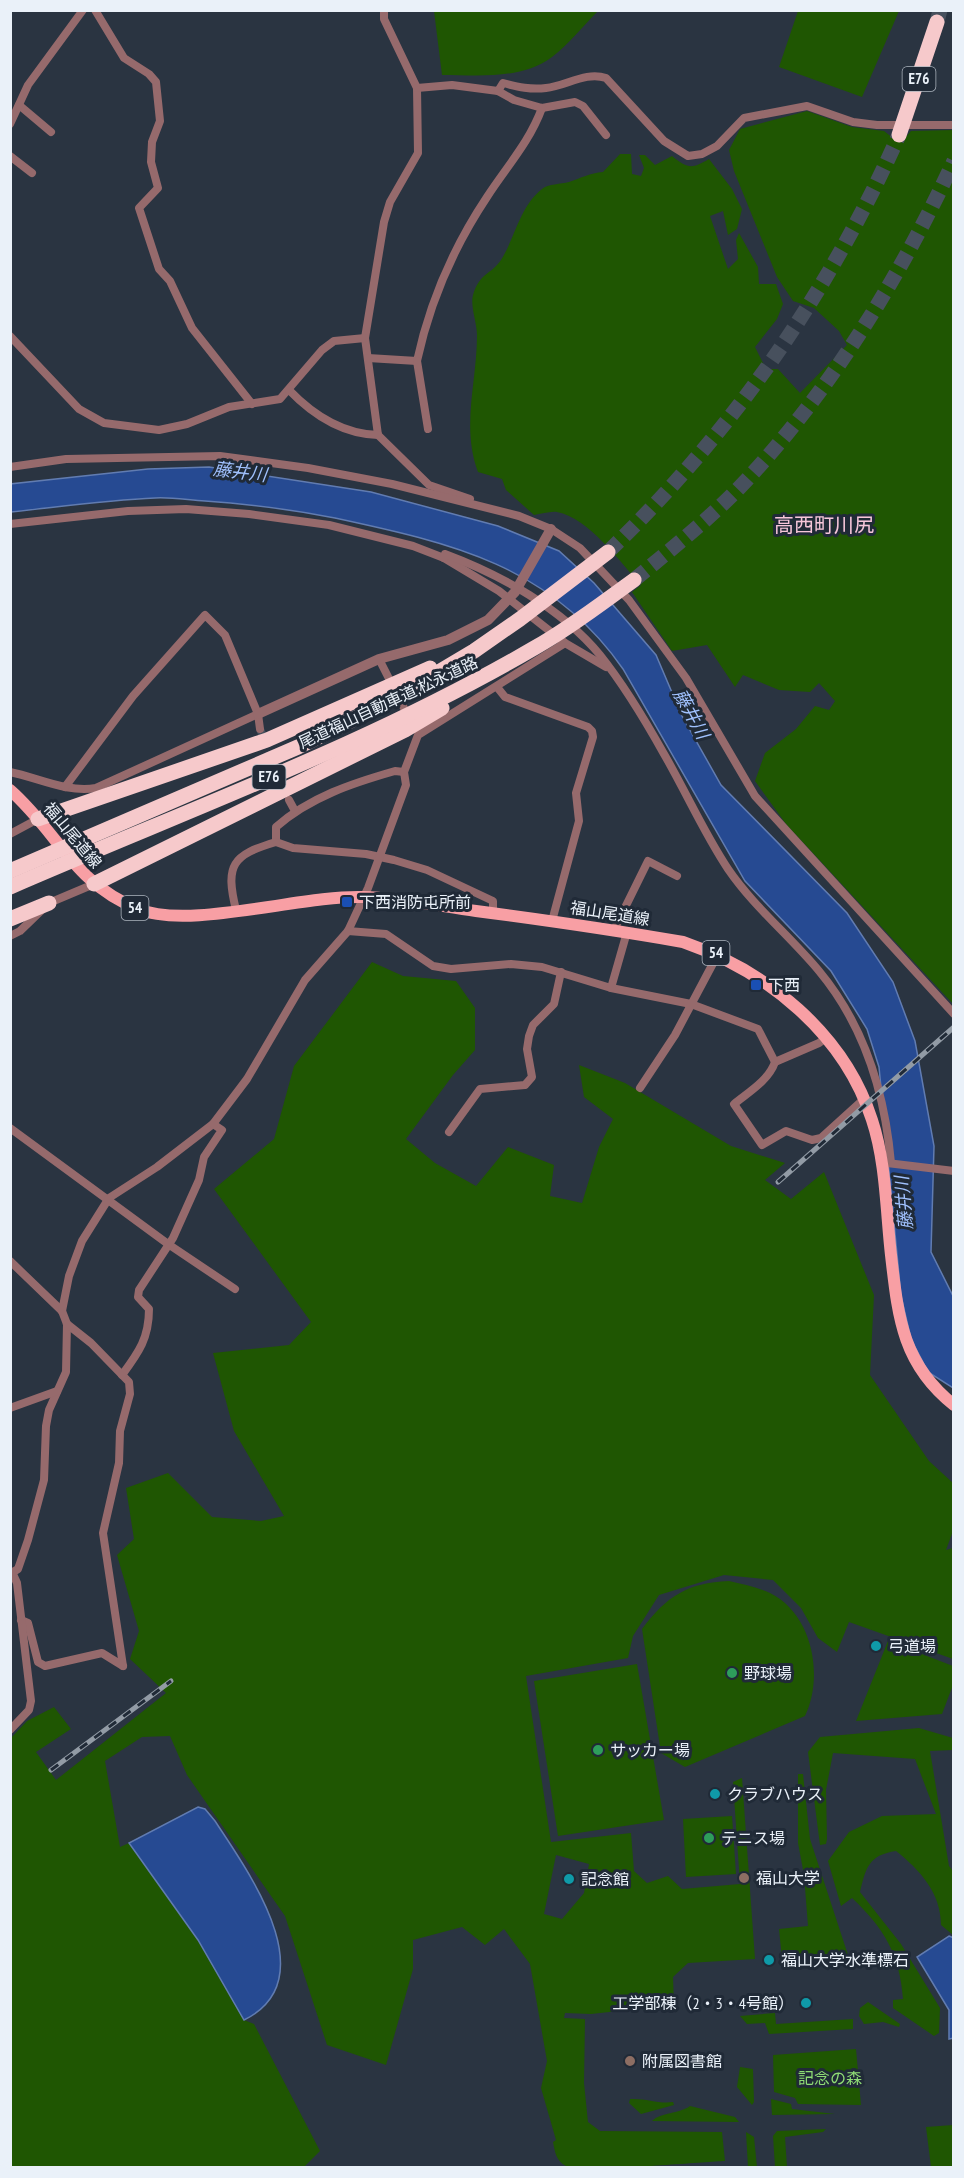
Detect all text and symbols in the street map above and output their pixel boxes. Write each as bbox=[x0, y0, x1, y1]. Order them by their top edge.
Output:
road number: E76 bbox=[902, 67, 936, 91]
water label: 藤井川 bbox=[212, 457, 270, 486]
district label: 高西町川尻 bbox=[774, 512, 874, 538]
street label: 尾道福山自動車道;松永道路 bbox=[295, 652, 481, 752]
water label: 藤井川 bbox=[668, 685, 716, 745]
road number: E76 bbox=[252, 765, 286, 789]
street label: 福山尾道線 bbox=[40, 798, 106, 872]
place label: 下西消防屯所前 bbox=[359, 892, 471, 912]
marker: 下西消防屯所前 bbox=[340, 895, 354, 909]
road number: 54 bbox=[122, 896, 148, 920]
street label: 福山尾道線 bbox=[569, 897, 651, 929]
road number: 54 bbox=[702, 941, 730, 965]
place label: 下西 bbox=[768, 975, 800, 995]
marker: 下西 bbox=[749, 978, 763, 992]
water label: 藤井川 bbox=[890, 1173, 917, 1231]
place label: 弓道場 bbox=[888, 1636, 936, 1656]
marker: 弓道場 bbox=[869, 1639, 883, 1653]
place label: 野球場 bbox=[744, 1663, 792, 1683]
marker: 野球場 bbox=[725, 1666, 739, 1680]
place label: サッカー場 bbox=[610, 1740, 690, 1760]
marker: サッカー場 bbox=[591, 1743, 605, 1757]
place label: クラブハウス bbox=[727, 1784, 823, 1804]
marker: クラブハウス bbox=[708, 1787, 722, 1801]
place label: テニス場 bbox=[721, 1828, 785, 1848]
marker: テニス場 bbox=[702, 1831, 716, 1845]
place label: 福山大学 bbox=[756, 1868, 820, 1888]
place label: 記念館 bbox=[581, 1869, 629, 1889]
marker: 福山大学 bbox=[737, 1871, 751, 1885]
marker: 記念館 bbox=[562, 1872, 576, 1886]
place label: 福山大学水準標石 bbox=[781, 1950, 909, 1970]
marker: 福山大学水準標石 bbox=[762, 1953, 776, 1967]
place label: 工学部棟（2・3・4号館） bbox=[612, 1993, 794, 2013]
marker: 工学部棟（2・3・4号館） bbox=[799, 1996, 813, 2010]
place label: 附属図書館 bbox=[642, 2051, 722, 2071]
marker: 附属図書館 bbox=[623, 2054, 637, 2068]
park label: 記念の森 bbox=[798, 2068, 862, 2088]

